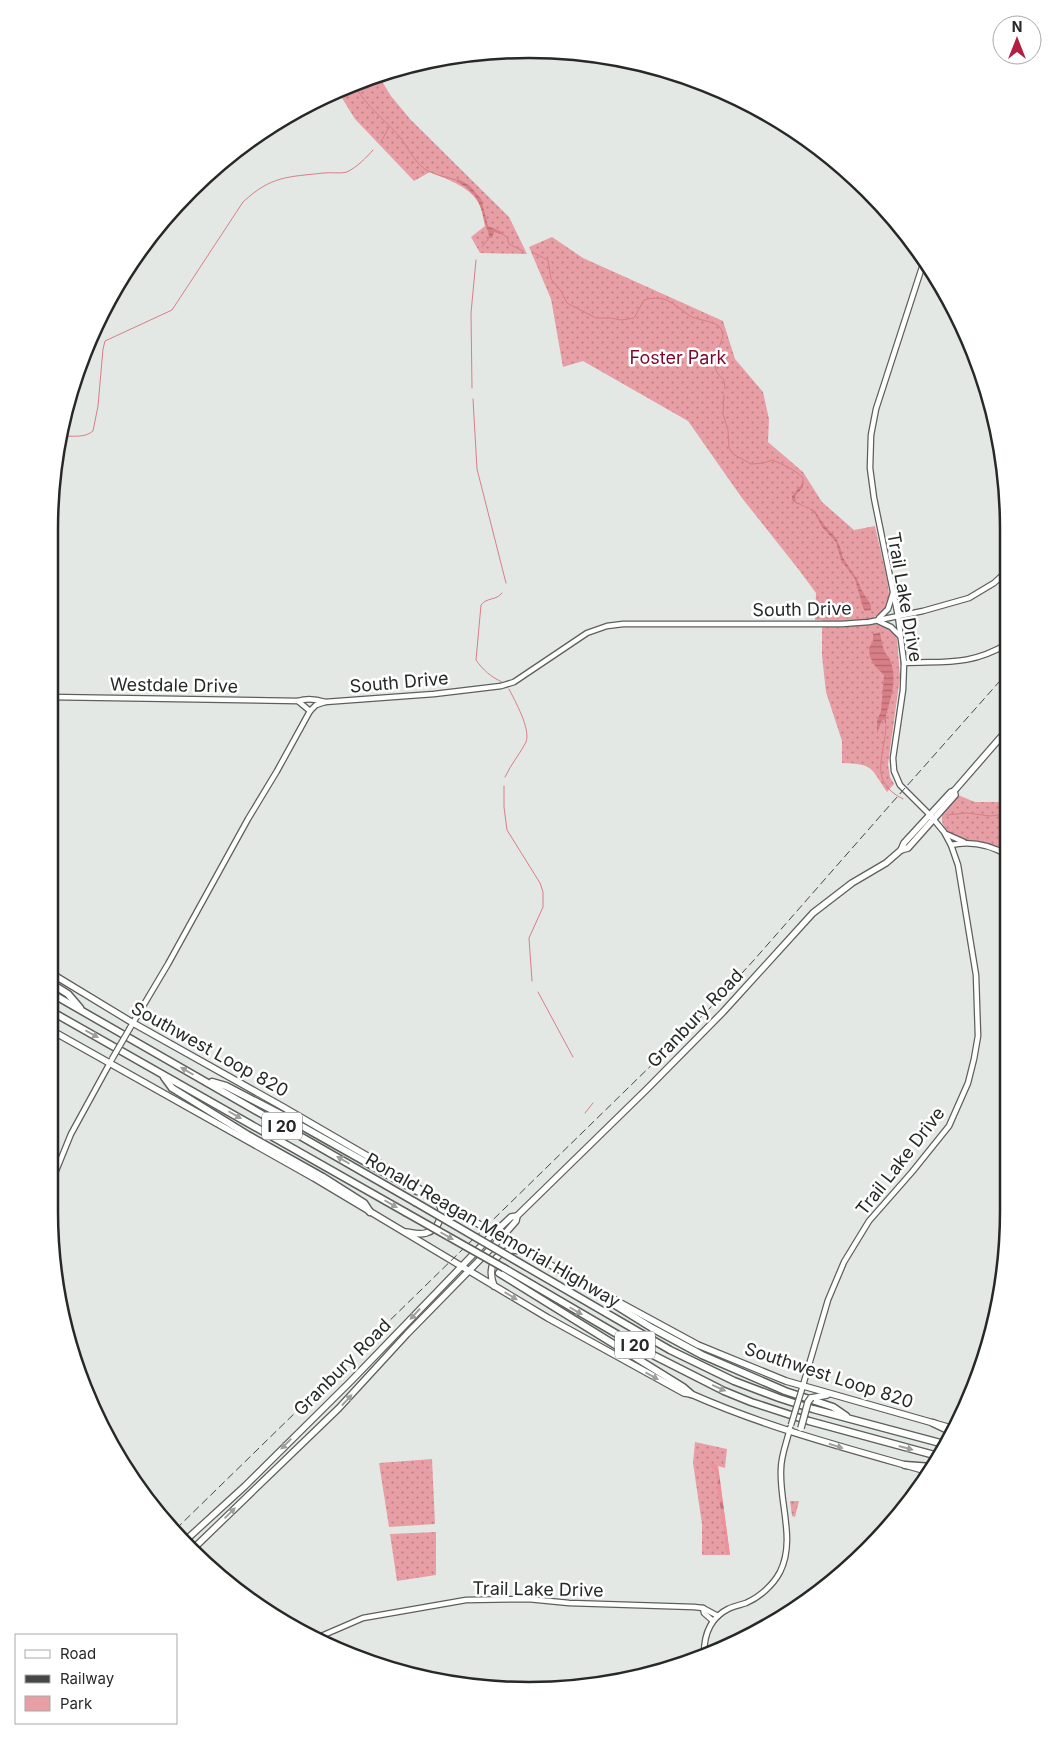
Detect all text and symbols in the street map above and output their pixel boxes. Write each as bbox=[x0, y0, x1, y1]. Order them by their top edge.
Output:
north arrow bbox=[992, 15, 1042, 65]
text: N bbox=[1012, 18, 1022, 35]
park label: Foster Park bbox=[630, 347, 727, 368]
street label: Trail Lake Drive bbox=[883, 531, 927, 663]
street label: South Drive bbox=[752, 598, 852, 620]
street label: South Drive bbox=[349, 667, 449, 697]
street label: Westdale Drive bbox=[110, 673, 238, 697]
street label: Granbury Road bbox=[643, 965, 747, 1071]
street label: Southwest Loop 820 bbox=[128, 997, 292, 1101]
one-way arrow bbox=[84, 1030, 99, 1038]
one-way arrow bbox=[180, 1066, 193, 1075]
street label: Trail Lake Drive bbox=[851, 1103, 949, 1219]
one-way arrow bbox=[228, 1111, 242, 1119]
road number: I 20 bbox=[262, 1112, 302, 1140]
street label: Ronald Reagan Memorial Highway bbox=[362, 1148, 624, 1312]
one-way arrow bbox=[336, 1156, 350, 1164]
one-way arrow bbox=[385, 1200, 398, 1209]
one-way arrow bbox=[441, 1232, 454, 1241]
one-way arrow bbox=[504, 1291, 517, 1300]
one-way arrow bbox=[569, 1306, 582, 1315]
one-way arrow bbox=[409, 1307, 420, 1320]
street label: Granbury Road bbox=[289, 1314, 395, 1420]
road number: I 20 bbox=[615, 1332, 655, 1358]
street label: Southwest Loop 820 bbox=[742, 1338, 916, 1412]
one-way arrow bbox=[644, 1372, 659, 1380]
one-way arrow bbox=[712, 1384, 726, 1392]
one-way arrow bbox=[341, 1394, 353, 1406]
one-way arrow bbox=[280, 1438, 292, 1450]
one-way arrow bbox=[829, 1442, 844, 1450]
one-way arrow bbox=[899, 1444, 914, 1452]
one-way arrow bbox=[224, 1507, 236, 1519]
street label: Trail Lake Drive bbox=[472, 1577, 604, 1601]
legend bbox=[15, 1634, 178, 1724]
text: Road bbox=[60, 1644, 96, 1663]
text: Railway bbox=[60, 1669, 115, 1688]
text: Park bbox=[60, 1694, 93, 1713]

